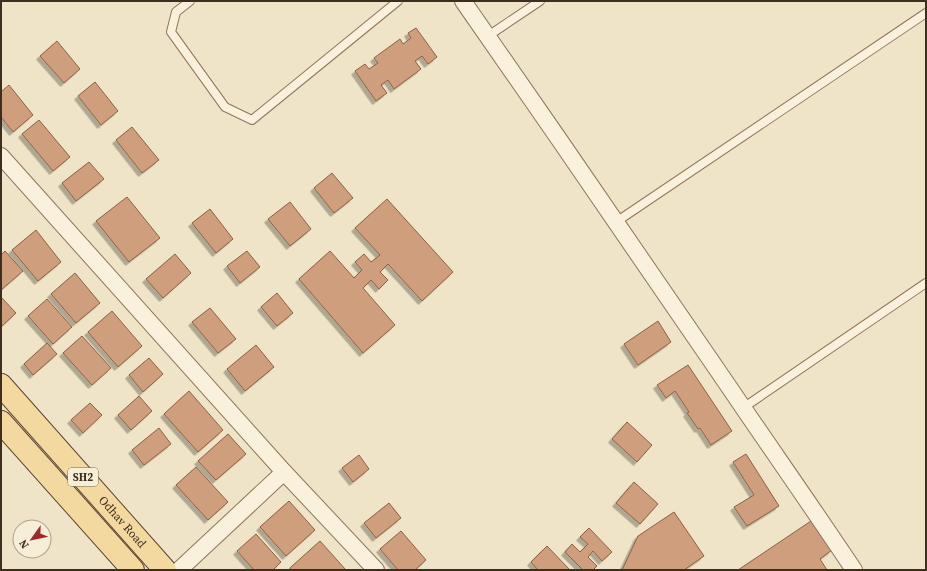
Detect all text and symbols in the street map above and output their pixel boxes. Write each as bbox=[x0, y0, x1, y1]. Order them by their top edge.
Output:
road number: SH2 bbox=[68, 468, 98, 486]
street label: Odhav Road bbox=[95, 493, 150, 552]
north arrow bbox=[12, 519, 52, 559]
text: N bbox=[16, 537, 33, 552]

